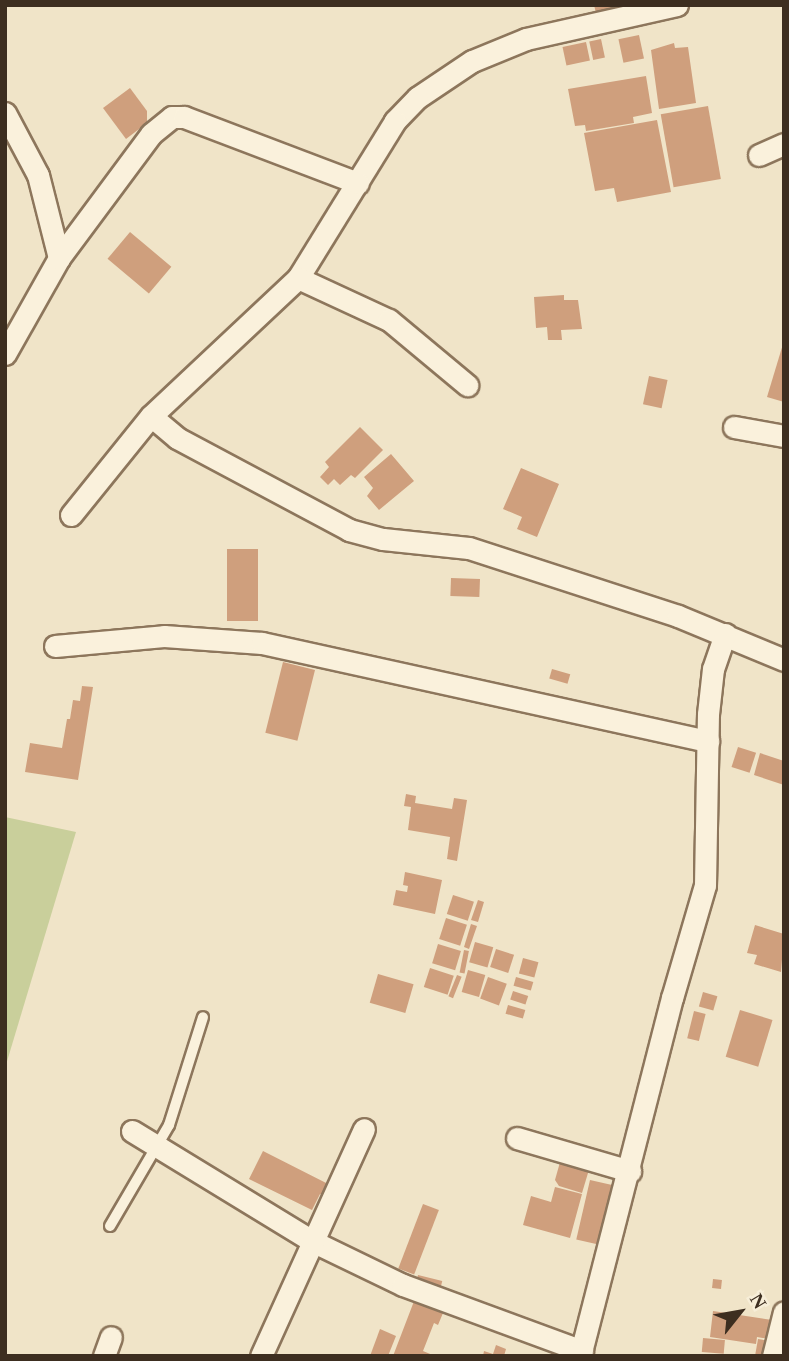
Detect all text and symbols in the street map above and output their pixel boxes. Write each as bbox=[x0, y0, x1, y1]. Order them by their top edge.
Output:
north arrow bbox=[705, 1277, 775, 1347]
text: N bbox=[746, 1290, 771, 1312]

